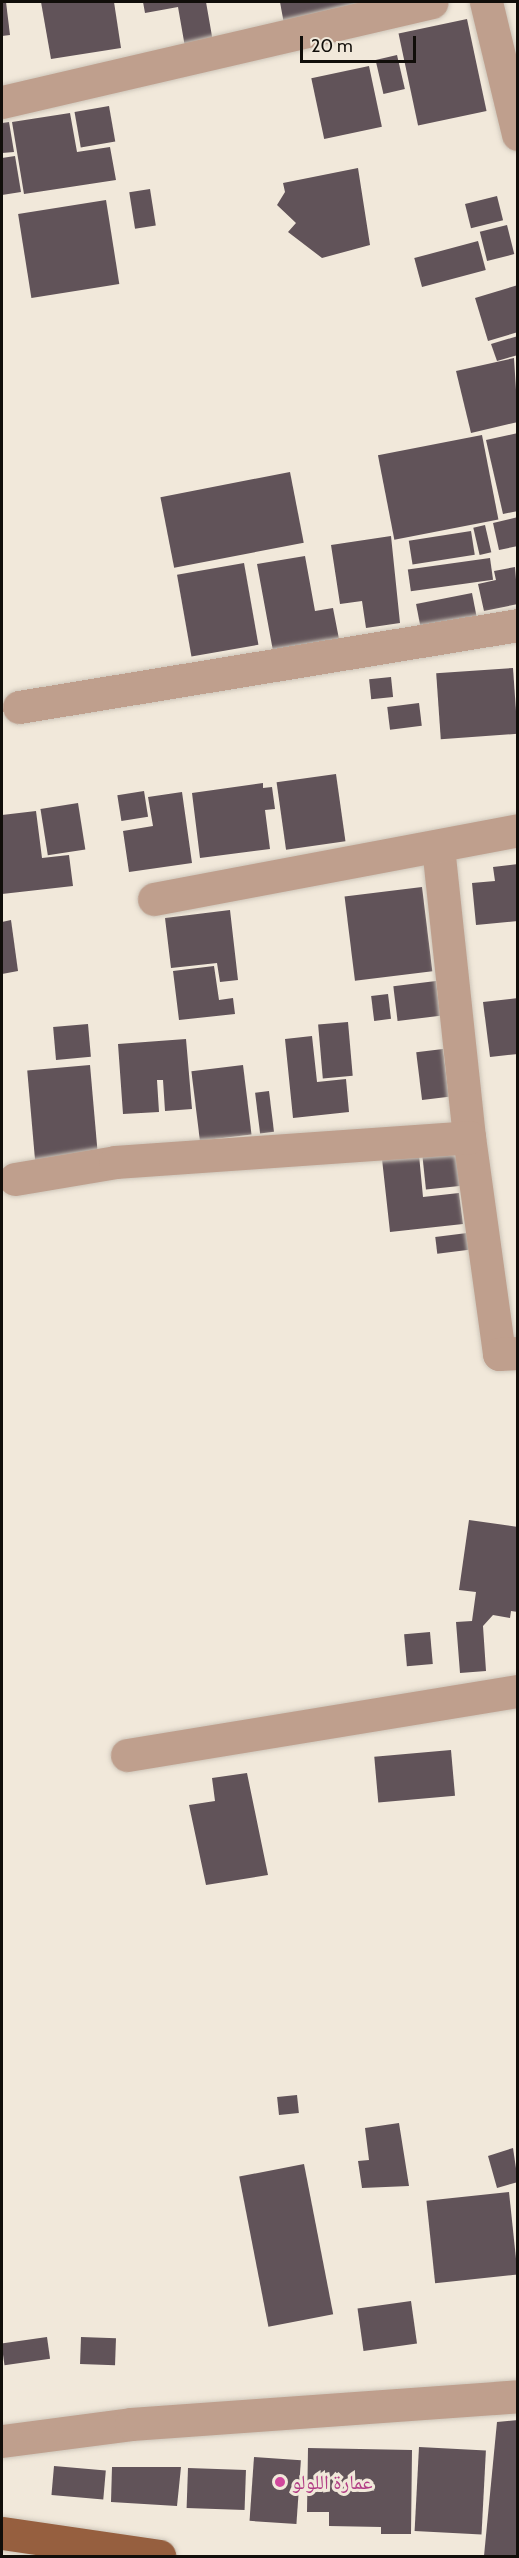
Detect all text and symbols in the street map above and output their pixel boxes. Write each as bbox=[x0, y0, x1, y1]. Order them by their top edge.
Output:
scale bar bbox=[303, 24, 418, 62]
text: 20 m bbox=[311, 35, 353, 57]
place label: عمارة اللولو bbox=[292, 2470, 373, 2494]
marker: عمارة اللولو bbox=[273, 2475, 287, 2489]

